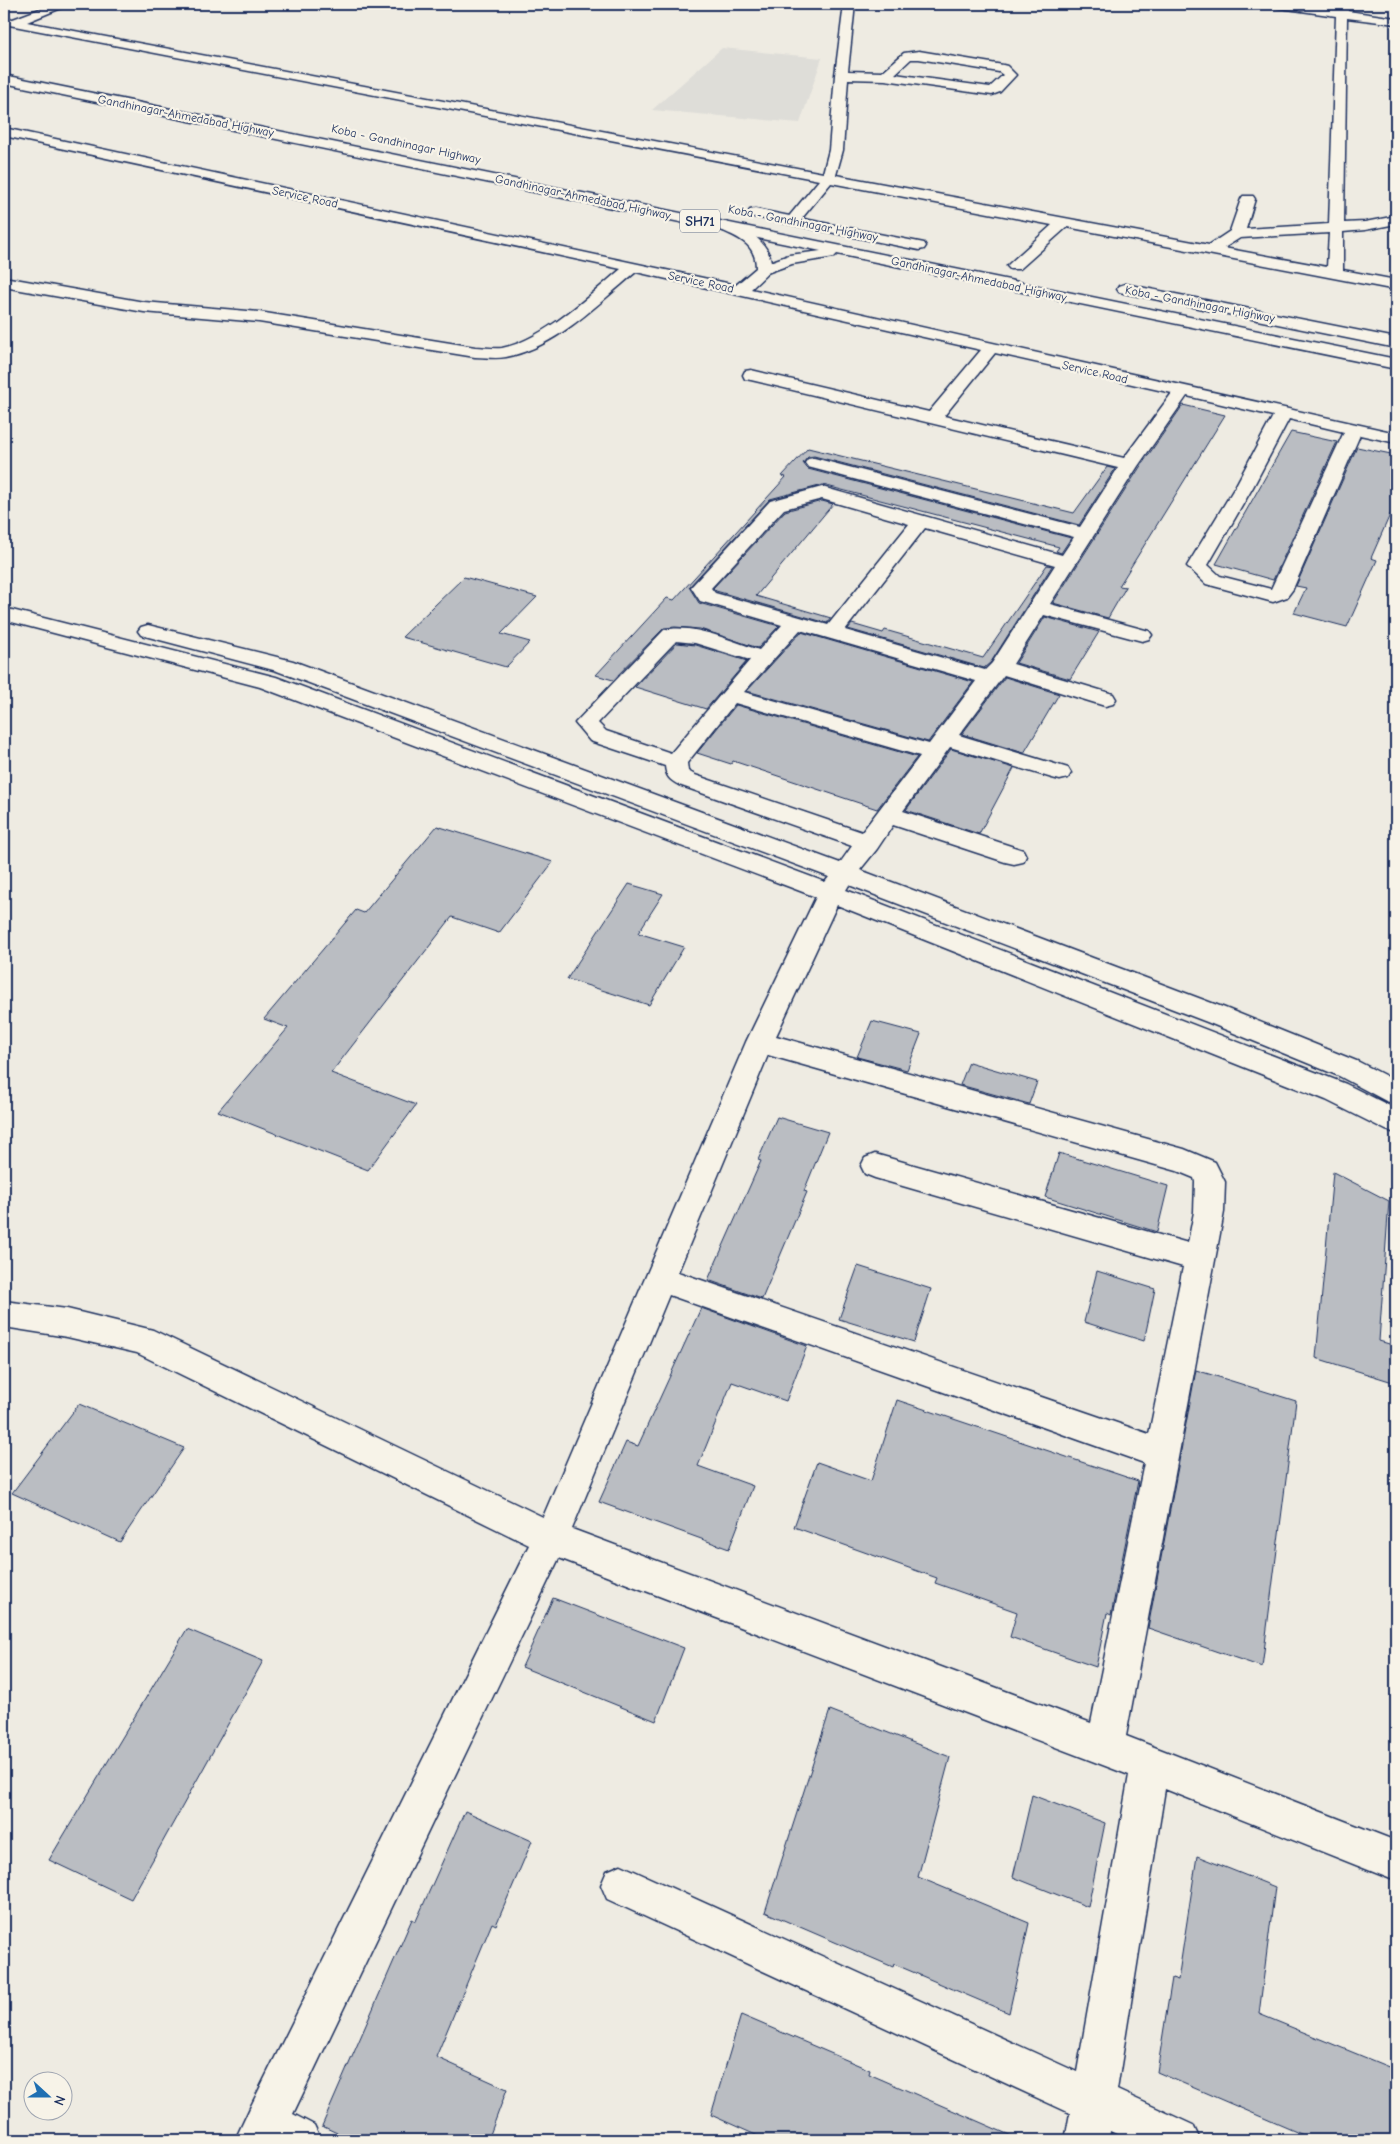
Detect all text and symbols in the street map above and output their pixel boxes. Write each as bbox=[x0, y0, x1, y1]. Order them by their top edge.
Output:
street label: Gandhinagar-Ahmedabad Highway bbox=[97, 92, 276, 140]
street label: Koba - Gandhinagar Highway bbox=[330, 121, 483, 167]
street label: Gandhinagar-Ahmedabad Highway bbox=[494, 172, 673, 223]
street label: Service Road bbox=[271, 183, 339, 211]
street label: Koba - Gandhinagar Highway bbox=[727, 202, 880, 245]
road number: SH71 bbox=[680, 210, 720, 232]
street label: Gandhinagar-Ahmedabad Highway bbox=[890, 254, 1069, 305]
street label: Service Road bbox=[667, 268, 735, 296]
street label: Koba - Gandhinagar Highway bbox=[1124, 283, 1277, 326]
street label: Service Road bbox=[1061, 358, 1129, 386]
north arrow bbox=[22, 2072, 72, 2122]
text: N bbox=[50, 2093, 69, 2108]

